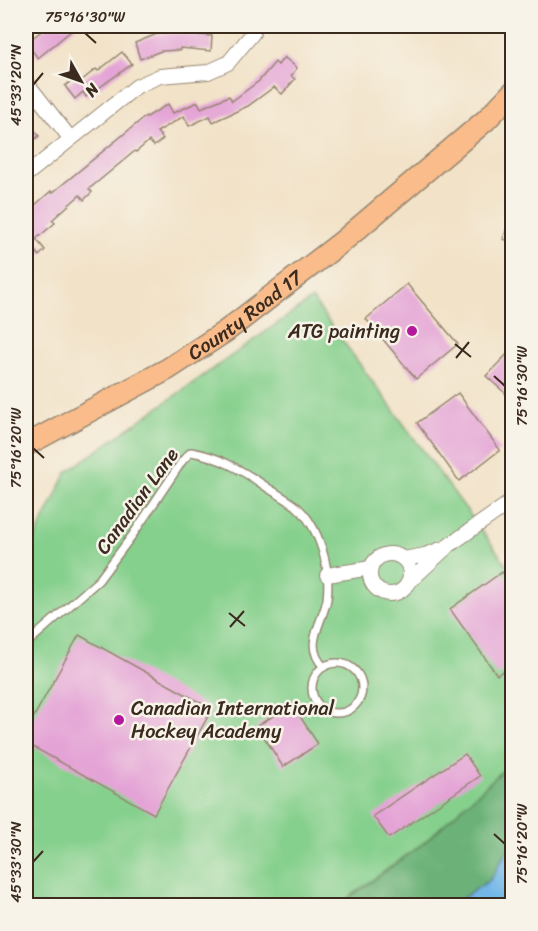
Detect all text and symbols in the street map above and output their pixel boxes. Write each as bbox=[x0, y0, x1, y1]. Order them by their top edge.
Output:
text: 75°16'30"W bbox=[45, 4, 126, 30]
text: 45°33'20"N bbox=[3, 44, 29, 126]
north arrow bbox=[51, 51, 111, 111]
text: N bbox=[77, 76, 107, 105]
street label: County Road 17 bbox=[180, 260, 311, 369]
place label: ATG painting bbox=[287, 314, 400, 349]
marker: ATG painting bbox=[405, 324, 419, 338]
text: 75°16'30"W bbox=[509, 345, 535, 426]
text: 75°16'20"W bbox=[3, 407, 29, 488]
street label: Canadian Lane bbox=[86, 440, 188, 562]
place label: Canadian International Hockey Academy bbox=[131, 691, 336, 749]
marker: Canadian International Hockey Academy bbox=[112, 713, 126, 727]
text: 75°16'20"W bbox=[509, 803, 535, 884]
text: 45°33'30"N bbox=[3, 821, 29, 903]

